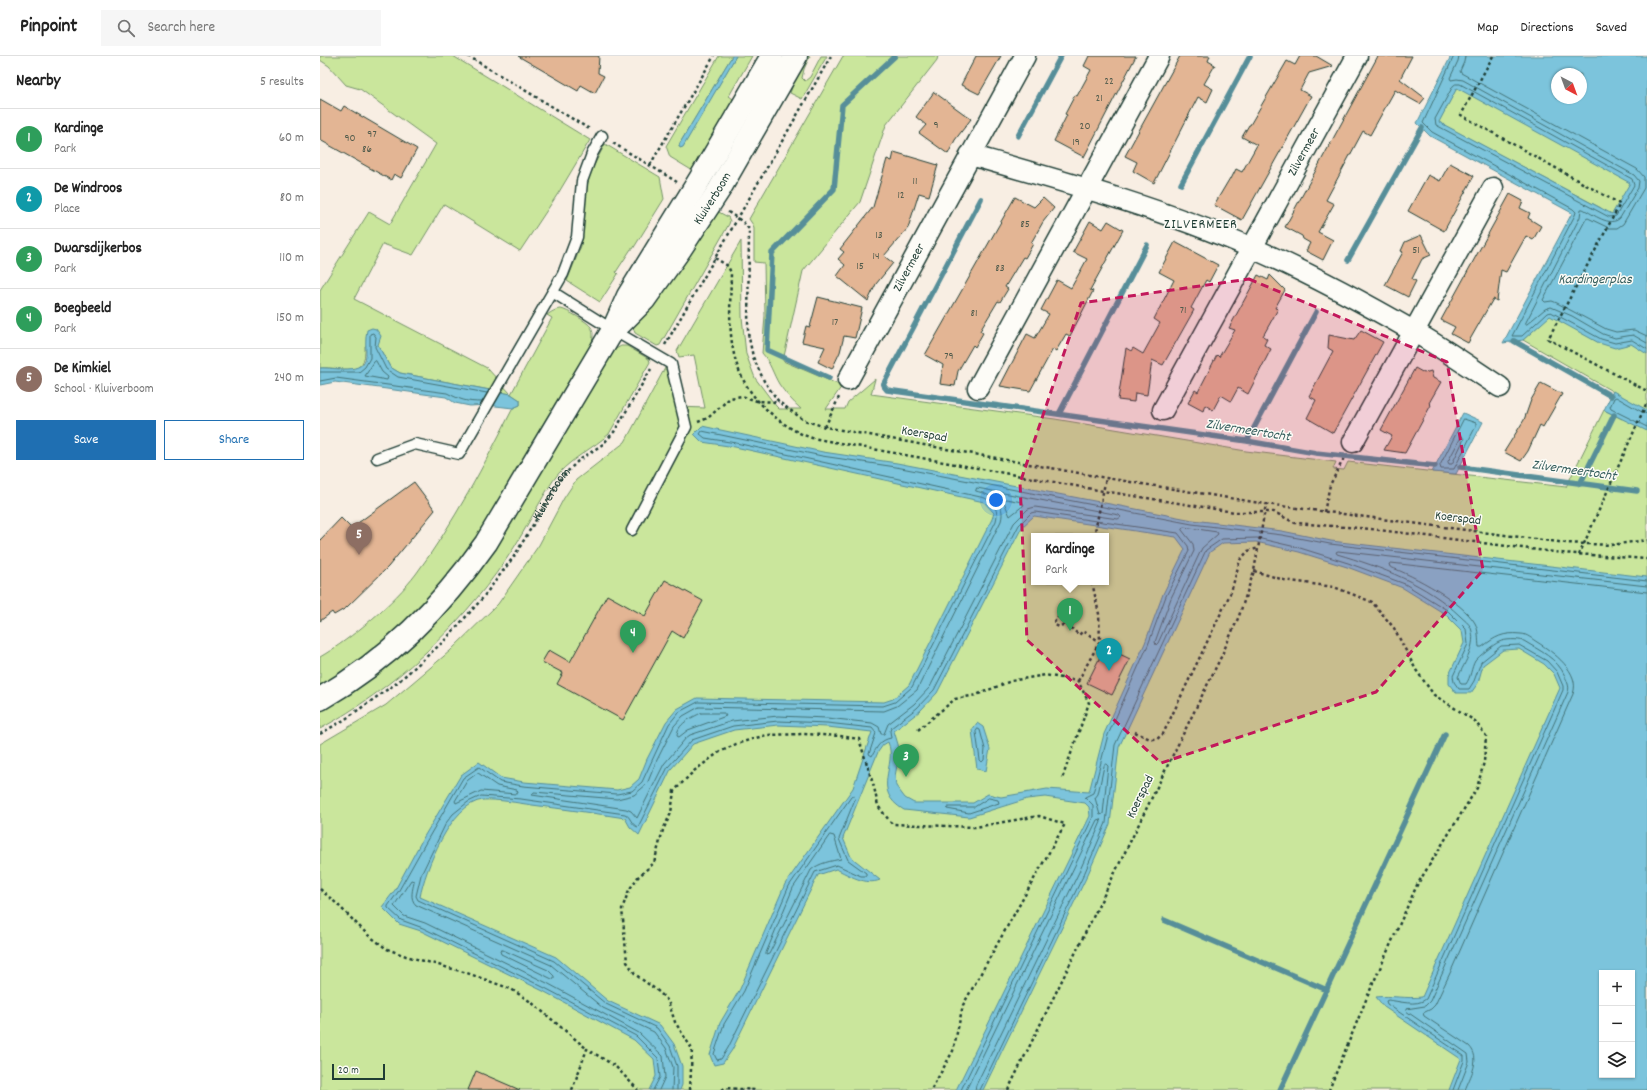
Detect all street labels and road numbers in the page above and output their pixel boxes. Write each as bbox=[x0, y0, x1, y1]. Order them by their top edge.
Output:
street label: Zilvermeer bbox=[1283, 124, 1325, 180]
street label: Kluiverboom bbox=[689, 169, 737, 229]
street label: Zilvermeer bbox=[888, 240, 930, 295]
street label: Koerspad bbox=[900, 422, 948, 448]
street label: Kluiverboom bbox=[528, 464, 575, 524]
street label: Koerspad bbox=[1434, 507, 1482, 531]
street label: Koerspad bbox=[1122, 772, 1160, 822]

